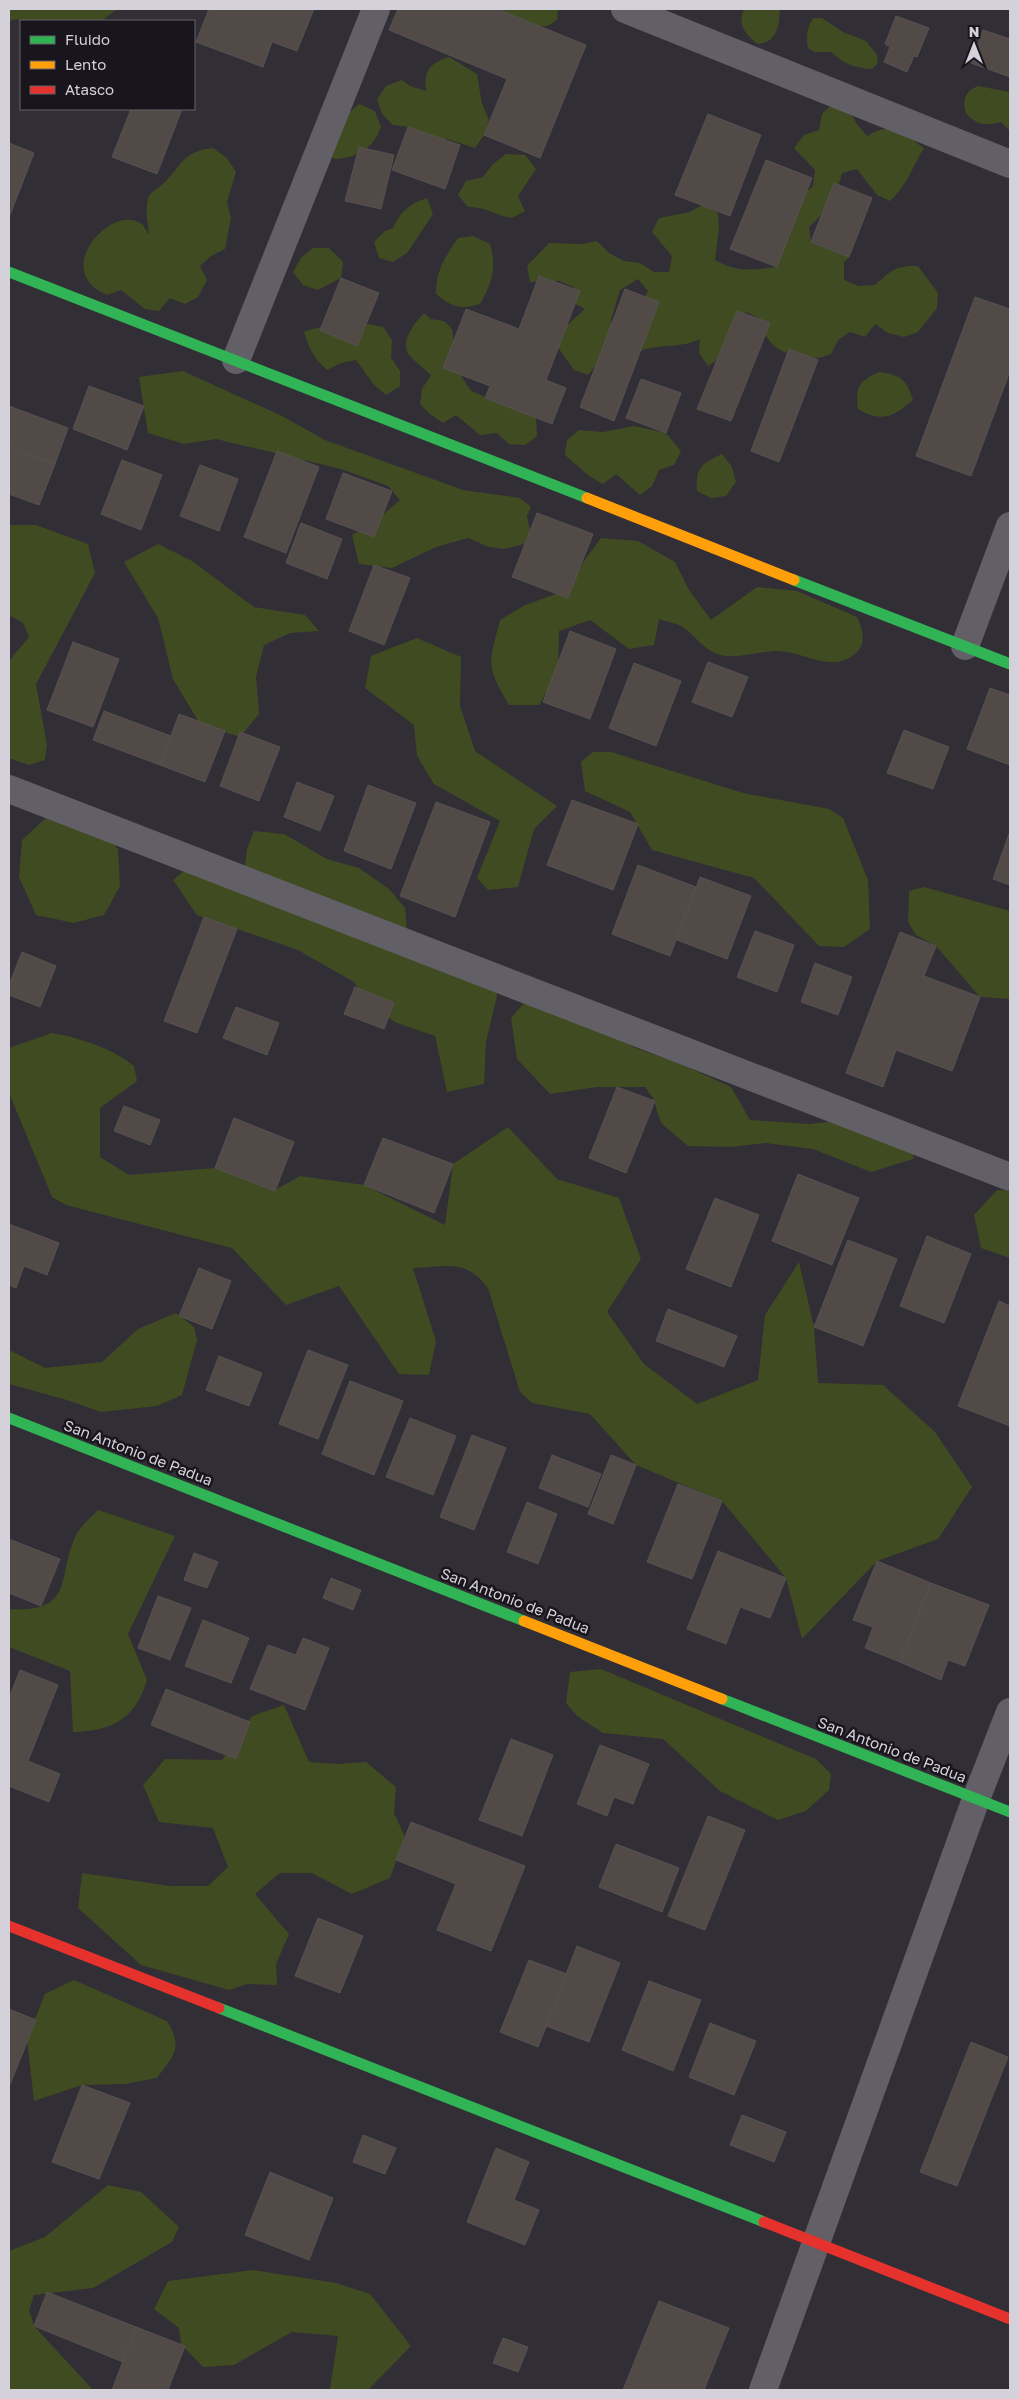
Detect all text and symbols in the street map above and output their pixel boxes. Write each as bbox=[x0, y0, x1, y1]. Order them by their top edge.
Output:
legend bbox=[20, 20, 195, 110]
north arrow bbox=[949, 20, 999, 70]
text: N bbox=[969, 23, 979, 40]
text: Fluido bbox=[65, 30, 110, 48]
text: Lento bbox=[65, 55, 106, 73]
text: Atasco bbox=[65, 80, 114, 98]
street label: San Antonio de Padua bbox=[61, 1415, 215, 1489]
street label: San Antonio de Padua bbox=[438, 1563, 592, 1637]
street label: San Antonio de Padua bbox=[815, 1712, 969, 1786]

